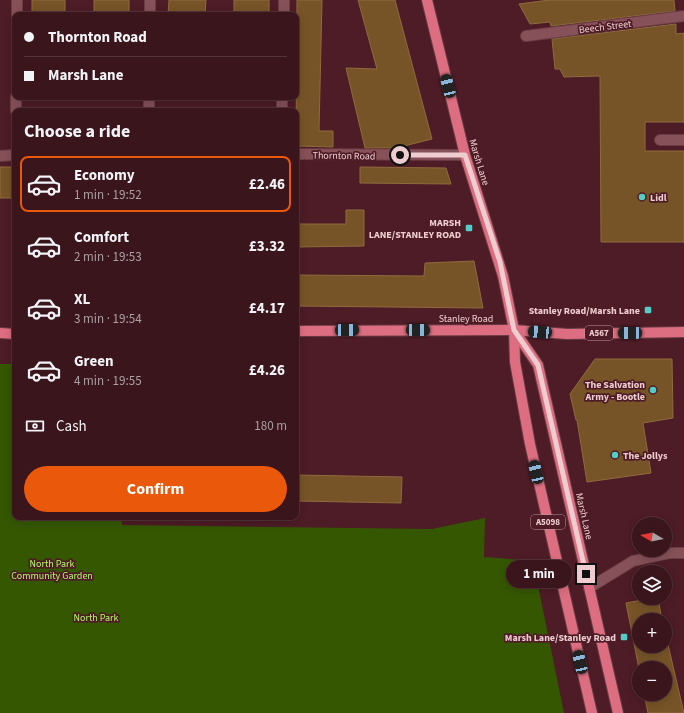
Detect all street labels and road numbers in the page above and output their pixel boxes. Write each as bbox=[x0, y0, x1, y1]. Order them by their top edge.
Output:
street label: Beech Street bbox=[578, 17, 633, 37]
street label: Marsh Lane bbox=[465, 137, 493, 187]
street label: Thornton Road bbox=[312, 148, 375, 164]
street label: Stanley Road bbox=[439, 312, 493, 326]
road number: A567 bbox=[585, 326, 613, 340]
street label: Marsh Lane bbox=[572, 491, 596, 541]
road number: A5098 bbox=[531, 515, 565, 529]

